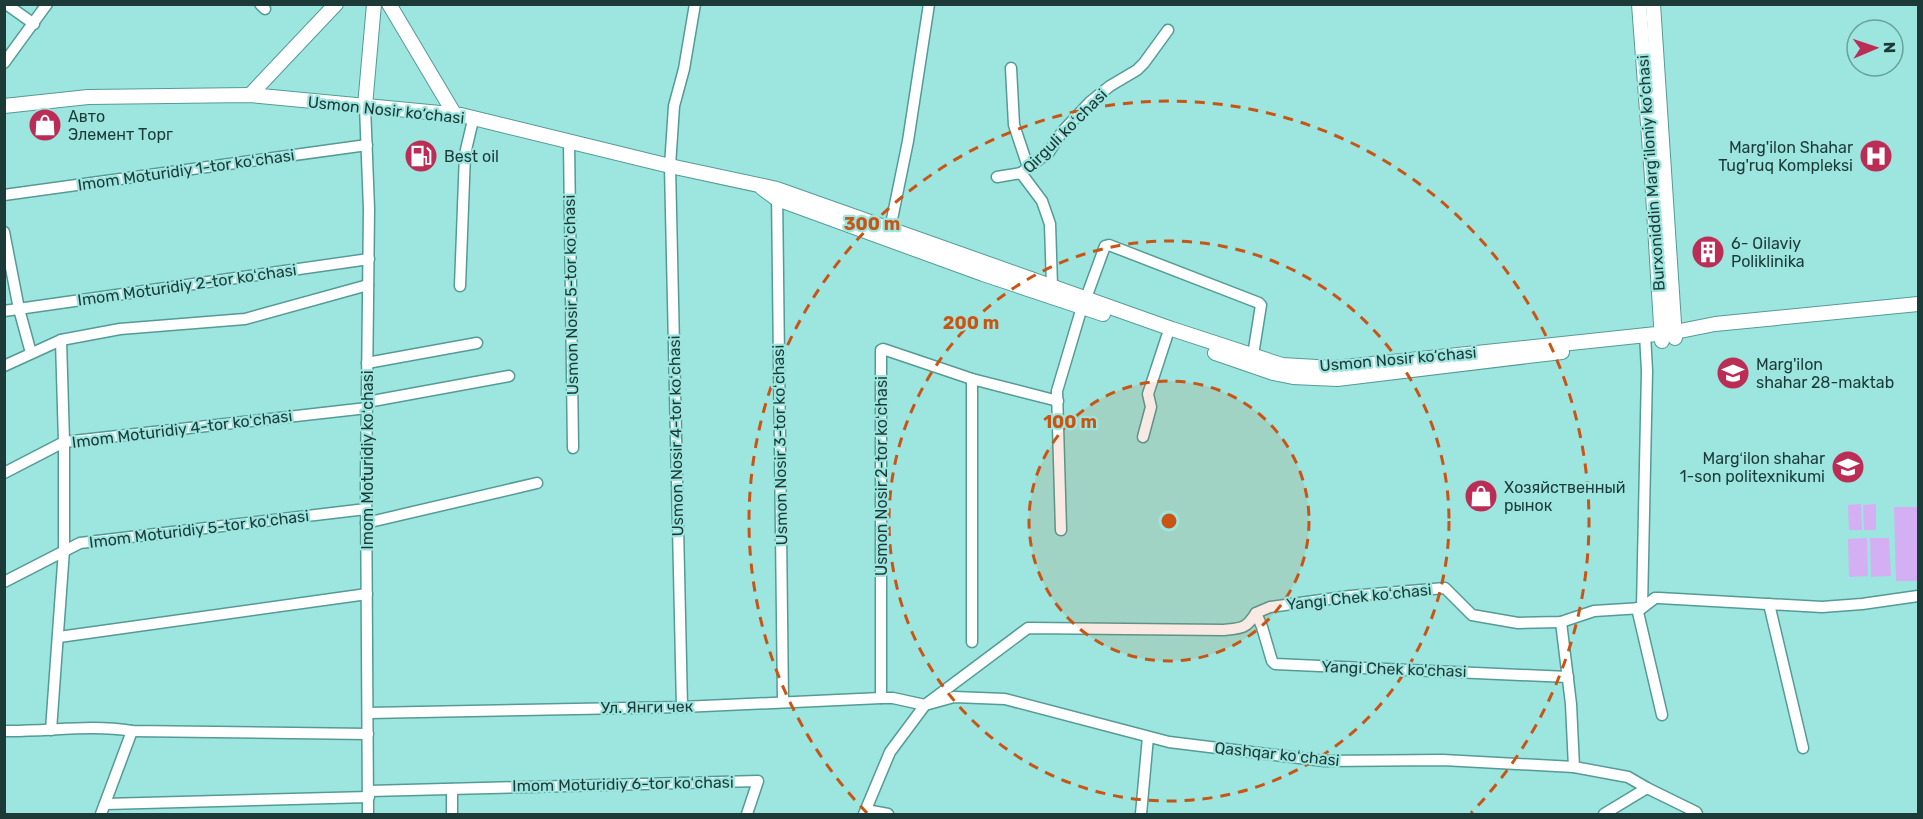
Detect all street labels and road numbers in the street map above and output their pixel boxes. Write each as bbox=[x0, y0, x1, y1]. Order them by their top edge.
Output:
street label: Burxoniddin Marg’iloniy ko’chasi bbox=[1633, 54, 1669, 292]
street label: Qirguli koʻchasi bbox=[1019, 85, 1111, 177]
street label: Usmon Nosir ko‘chasi bbox=[307, 92, 465, 128]
street label: Imom Moturidiy 1-tor koʻchasi bbox=[76, 145, 296, 195]
street label: Usmon Nosir 5-tor koʻchasi bbox=[560, 195, 582, 395]
street label: Imom Moturidiy 2-tor koʻchasi bbox=[76, 260, 298, 310]
street label: Usmon Nosir 4-tor koʻchasi bbox=[665, 335, 687, 537]
street label: Usmon Nosir ko‘chasi bbox=[1319, 343, 1477, 375]
street label: Usmon Nosir 3-tor koʻchasi bbox=[769, 345, 791, 545]
street label: Imom Moturidiy koʻchasi bbox=[358, 370, 377, 550]
street label: Usmon Nosir 2-tor koʻchasi bbox=[872, 376, 891, 576]
street label: Imom Moturidiy 4-tor koʻchasi bbox=[71, 406, 293, 452]
street label: Imom Moturidiy 5-tor koʻchasi bbox=[88, 506, 310, 552]
street label: Yangi Chek koʻchasi bbox=[1285, 580, 1433, 614]
street label: Yangi Chek ko'chasi bbox=[1321, 657, 1467, 681]
street label: Ул. Янги чек bbox=[601, 697, 694, 717]
street label: Qashqar koʻchasi bbox=[1214, 738, 1340, 770]
street label: Imom Moturidiy 6-tor koʻchasi bbox=[512, 773, 734, 795]

